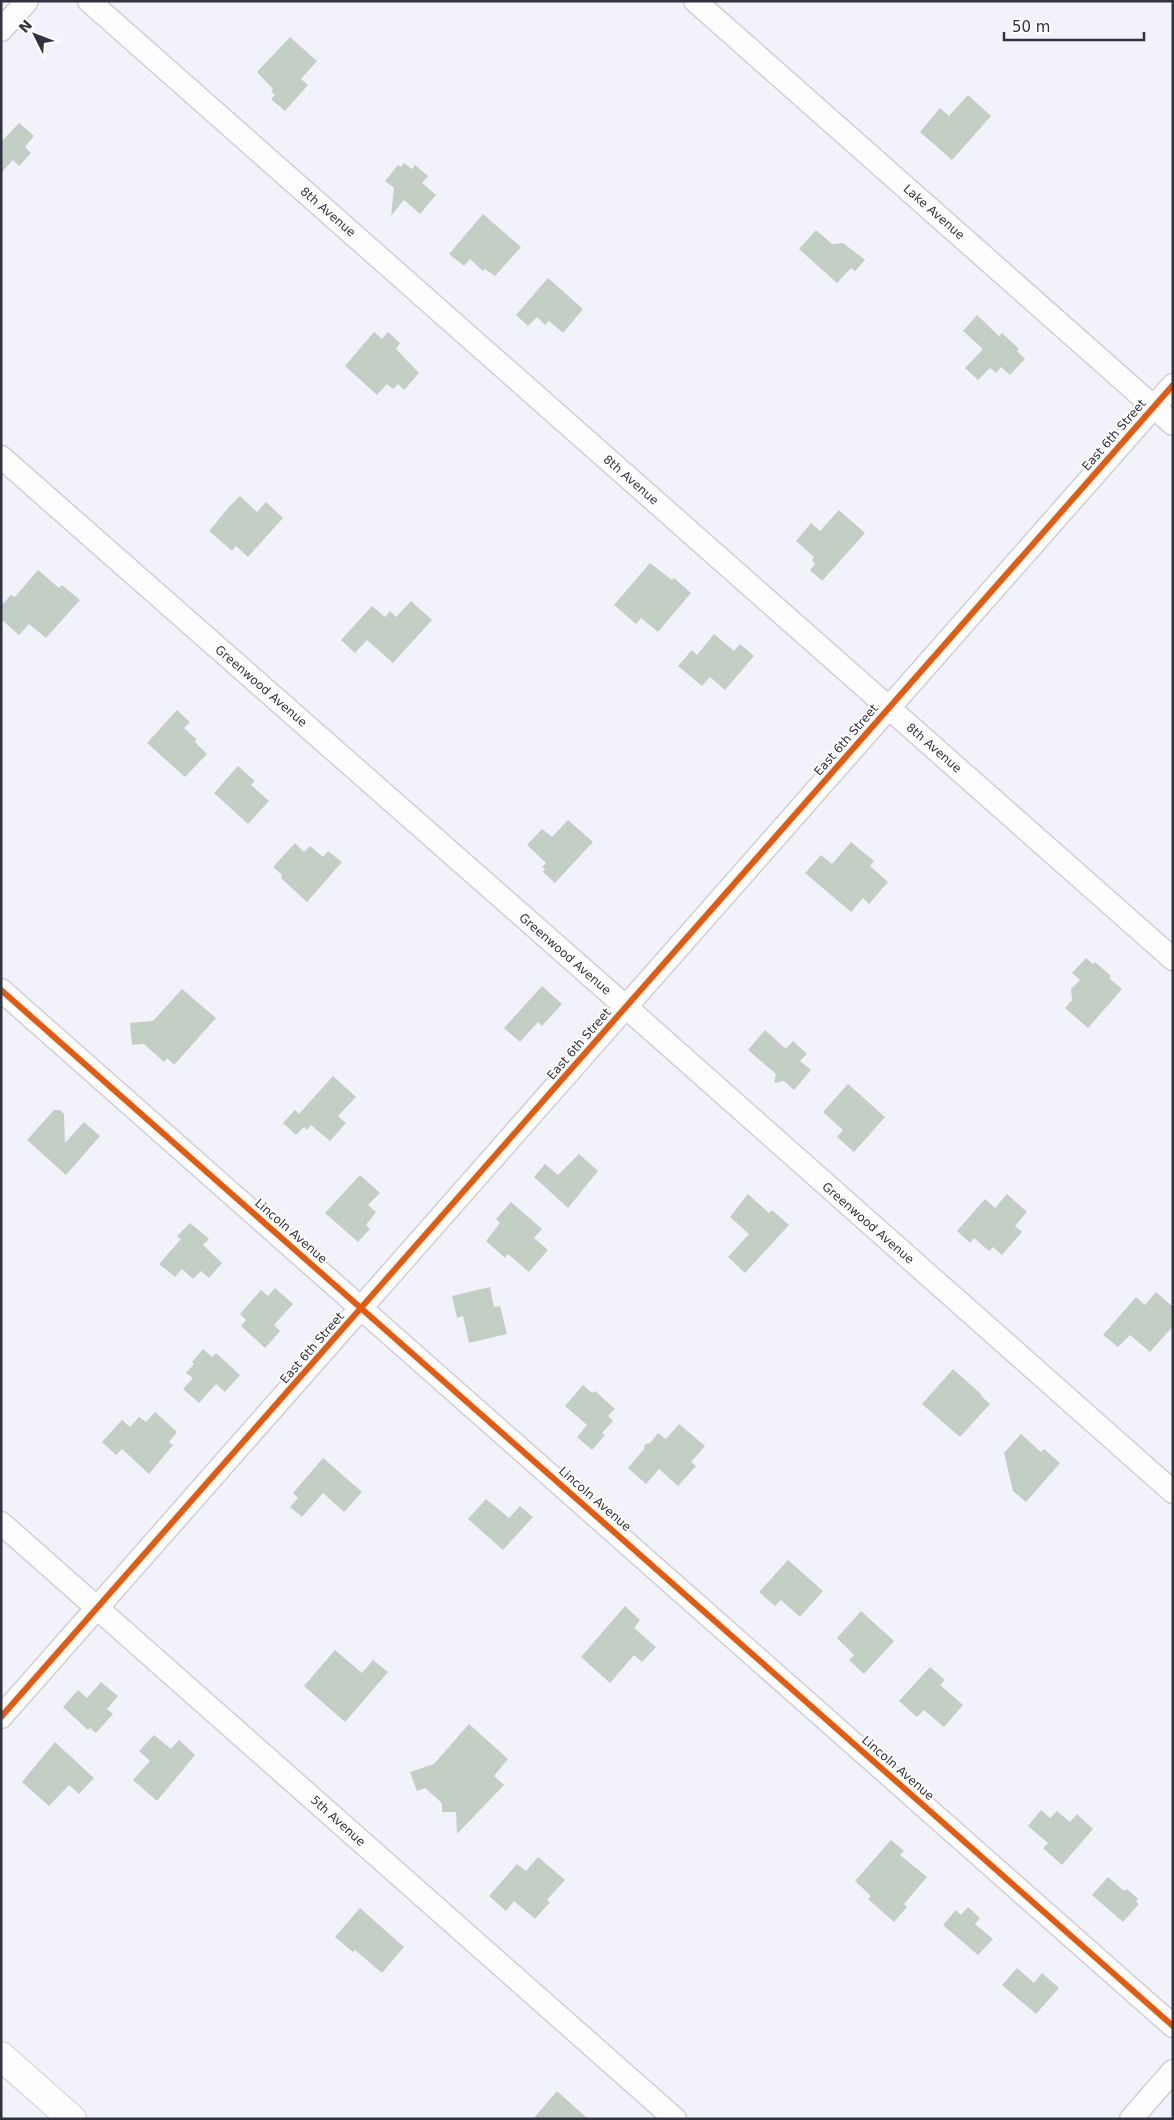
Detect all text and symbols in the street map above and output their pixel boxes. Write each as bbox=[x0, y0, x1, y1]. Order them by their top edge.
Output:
north arrow bbox=[10, 10, 60, 60]
scale bar bbox=[1004, 10, 1144, 42]
text: N bbox=[15, 17, 35, 36]
text: 50 m bbox=[1012, 18, 1050, 36]
street label: Lake Avenue bbox=[901, 182, 967, 242]
street label: 8th Avenue bbox=[298, 184, 358, 240]
street label: East 6th Street bbox=[1079, 396, 1149, 474]
street label: 8th Avenue bbox=[601, 452, 661, 508]
street label: Greenwood Avenue bbox=[212, 642, 310, 730]
street label: East 6th Street bbox=[811, 701, 881, 779]
street label: 8th Avenue bbox=[904, 720, 964, 776]
street label: Greenwood Avenue bbox=[516, 910, 614, 998]
street label: East 6th Street bbox=[544, 1005, 614, 1083]
street label: Greenwood Avenue bbox=[819, 1179, 917, 1267]
street label: Lincoln Avenue bbox=[252, 1196, 330, 1266]
street label: East 6th Street bbox=[277, 1309, 347, 1387]
street label: Lincoln Avenue bbox=[556, 1464, 634, 1534]
street label: Lincoln Avenue bbox=[859, 1733, 937, 1803]
street label: 5th Avenue bbox=[308, 1793, 368, 1849]

